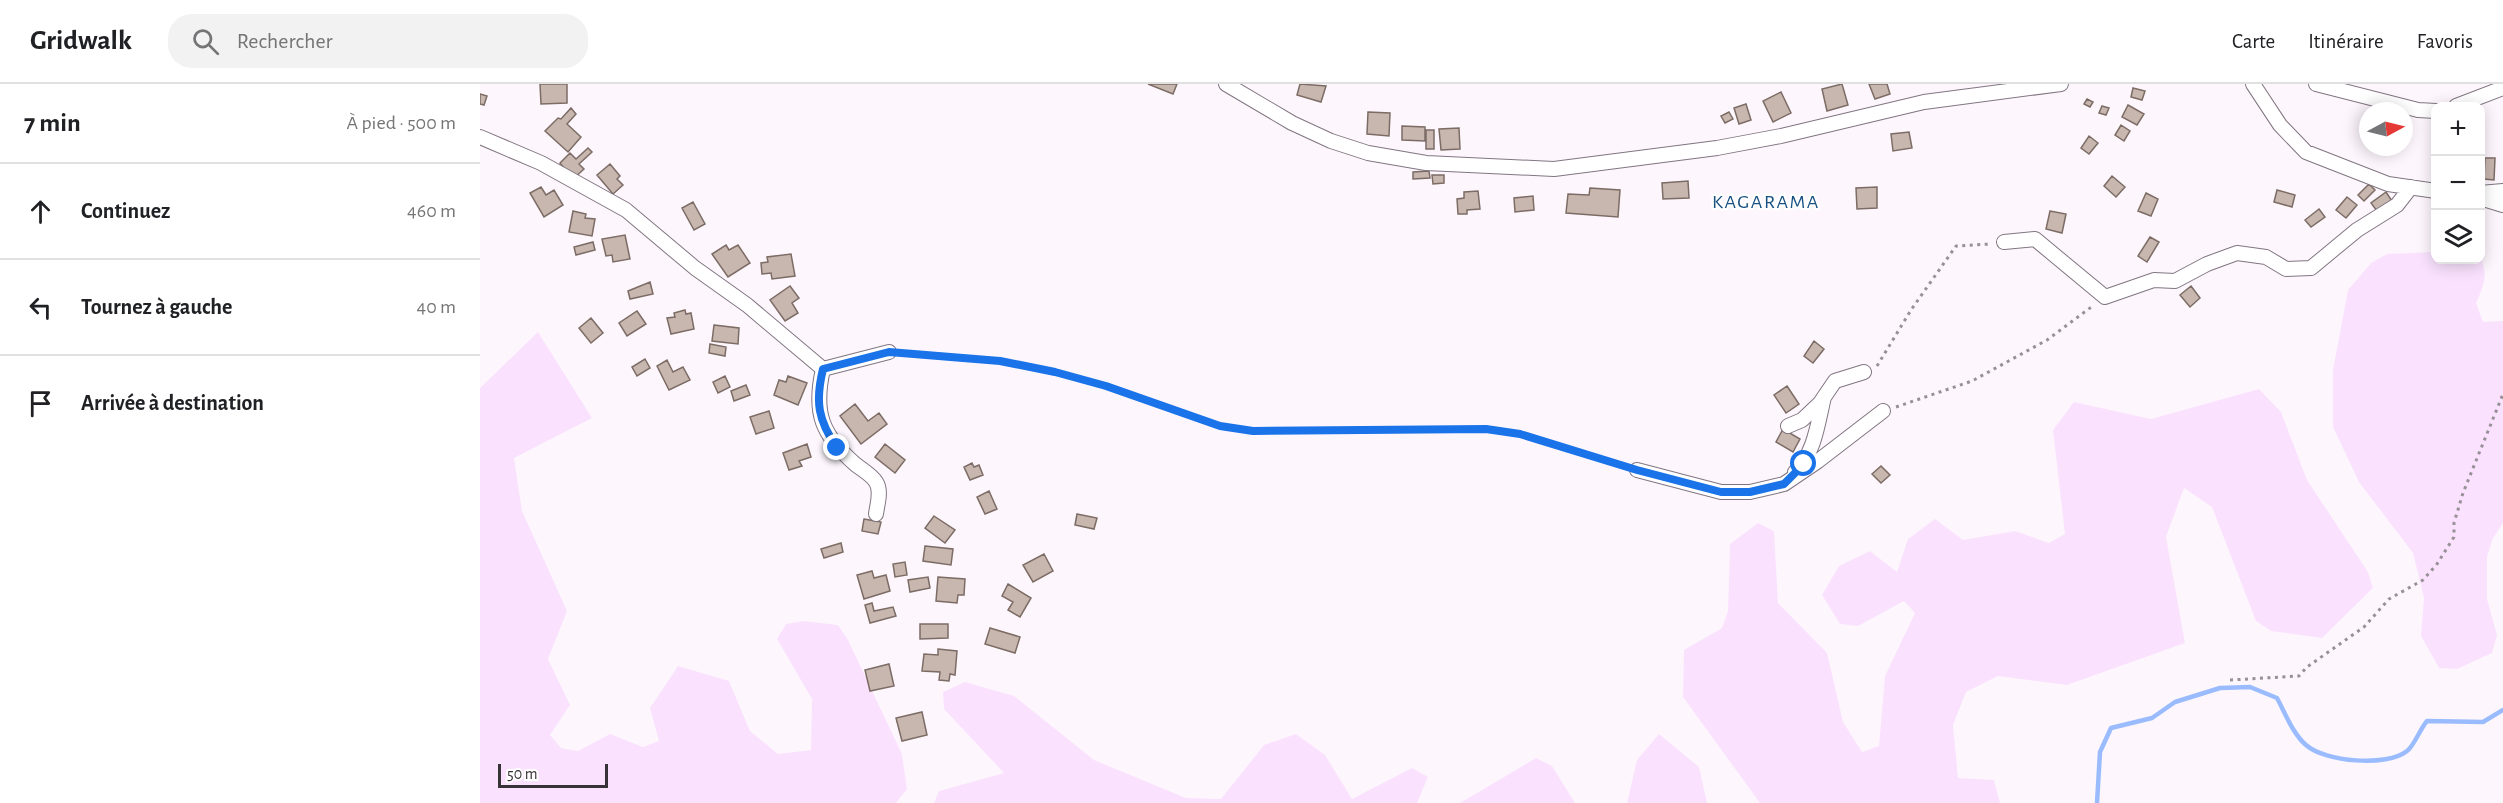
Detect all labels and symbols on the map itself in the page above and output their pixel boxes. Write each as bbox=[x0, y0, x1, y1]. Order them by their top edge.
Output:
north arrow bbox=[2359, 102, 2413, 156]
district label: KAGARAMA bbox=[1712, 192, 1820, 212]
route end bbox=[823, 434, 849, 460]
route start bbox=[1790, 450, 1816, 476]
scale bar bbox=[498, 761, 608, 788]

